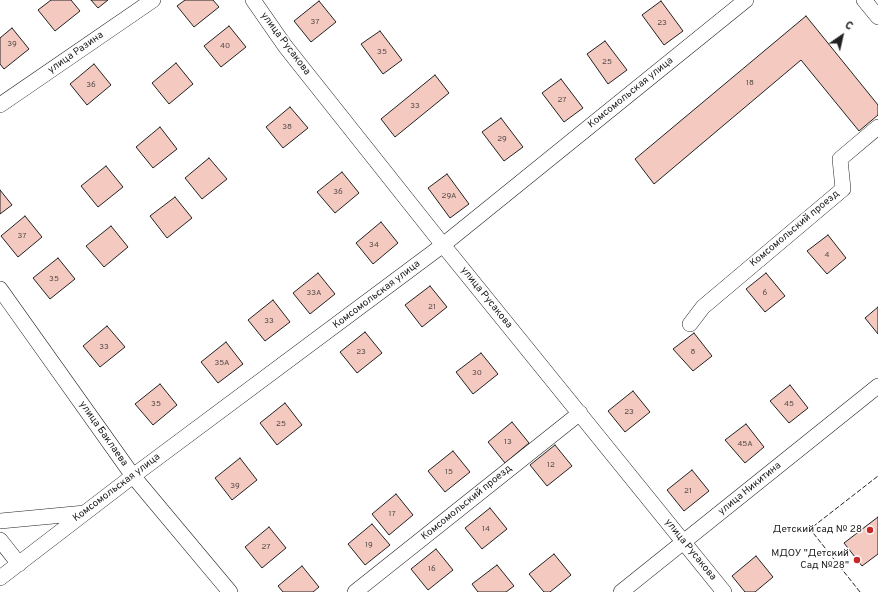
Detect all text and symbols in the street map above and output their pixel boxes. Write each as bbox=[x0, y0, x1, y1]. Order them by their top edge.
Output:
street label: улица Русакова bbox=[257, 10, 313, 78]
north arrow bbox=[822, 16, 862, 56]
house number: 37 bbox=[311, 17, 319, 27]
house number: 23 bbox=[657, 18, 667, 28]
text: С bbox=[842, 18, 856, 34]
street label: улица Разина bbox=[46, 29, 106, 77]
house number: 39 bbox=[7, 39, 17, 49]
house number: 40 bbox=[220, 41, 230, 51]
house number: 35 bbox=[377, 47, 387, 57]
street label: Комсомольская улица bbox=[586, 55, 676, 131]
house number: 25 bbox=[602, 57, 612, 67]
house number: 18 bbox=[746, 78, 754, 88]
house number: 36 bbox=[86, 80, 96, 90]
house number: 27 bbox=[558, 95, 566, 105]
house number: 33 bbox=[410, 101, 420, 111]
house number: 38 bbox=[282, 122, 292, 132]
house number: 29 bbox=[497, 134, 507, 144]
house number: 36 bbox=[333, 187, 343, 197]
street label: Комсомольский проезд bbox=[748, 188, 842, 270]
house number: 29А bbox=[442, 191, 456, 201]
house number: 37 bbox=[18, 231, 26, 241]
house number: 34 bbox=[369, 240, 379, 250]
house number: 4 bbox=[825, 250, 829, 260]
street label: Комсомольская улица bbox=[331, 258, 423, 332]
street label: улица Русакова bbox=[458, 265, 514, 331]
house number: 35 bbox=[49, 274, 59, 284]
house number: 33А bbox=[307, 288, 321, 298]
house number: 6 bbox=[763, 288, 767, 298]
house number: 21 bbox=[428, 302, 436, 312]
house number: 33 bbox=[264, 316, 274, 326]
house number: 33 bbox=[99, 342, 109, 352]
house number: 23 bbox=[356, 347, 366, 357]
house number: 8 bbox=[691, 347, 695, 357]
house number: 35А bbox=[214, 358, 230, 368]
house number: 30 bbox=[472, 368, 482, 378]
street label: улица Баклаева bbox=[76, 399, 130, 469]
house number: 35 bbox=[151, 399, 161, 409]
house number: 45 bbox=[784, 399, 794, 409]
house number: 23 bbox=[624, 407, 634, 417]
house number: 25 bbox=[276, 419, 286, 429]
house number: 13 bbox=[504, 437, 512, 447]
house number: 45А bbox=[737, 439, 753, 449]
street label: Комсомольская улица bbox=[71, 451, 163, 525]
house number: 12 bbox=[547, 460, 555, 470]
street label: улица Никитина bbox=[716, 460, 784, 518]
street label: Комсомольский проезд bbox=[419, 463, 515, 543]
house number: 15 bbox=[445, 467, 453, 477]
house number: 39 bbox=[230, 481, 240, 491]
house number: 21 bbox=[684, 486, 692, 496]
house number: 17 bbox=[388, 509, 396, 519]
street label: улица Русакова bbox=[662, 517, 718, 583]
house number: 14 bbox=[482, 524, 490, 534]
place label: Детский сад № 28 bbox=[773, 524, 862, 536]
marker: Детский сад № 28 bbox=[865, 525, 875, 535]
house number: 19 bbox=[365, 540, 373, 550]
house number: 27 bbox=[262, 542, 270, 552]
place label: МДОУ "Детский Сад №28" bbox=[771, 548, 849, 572]
marker: МДОУ "Детский Сад №28" bbox=[852, 555, 862, 565]
house number: 16 bbox=[428, 564, 436, 574]

